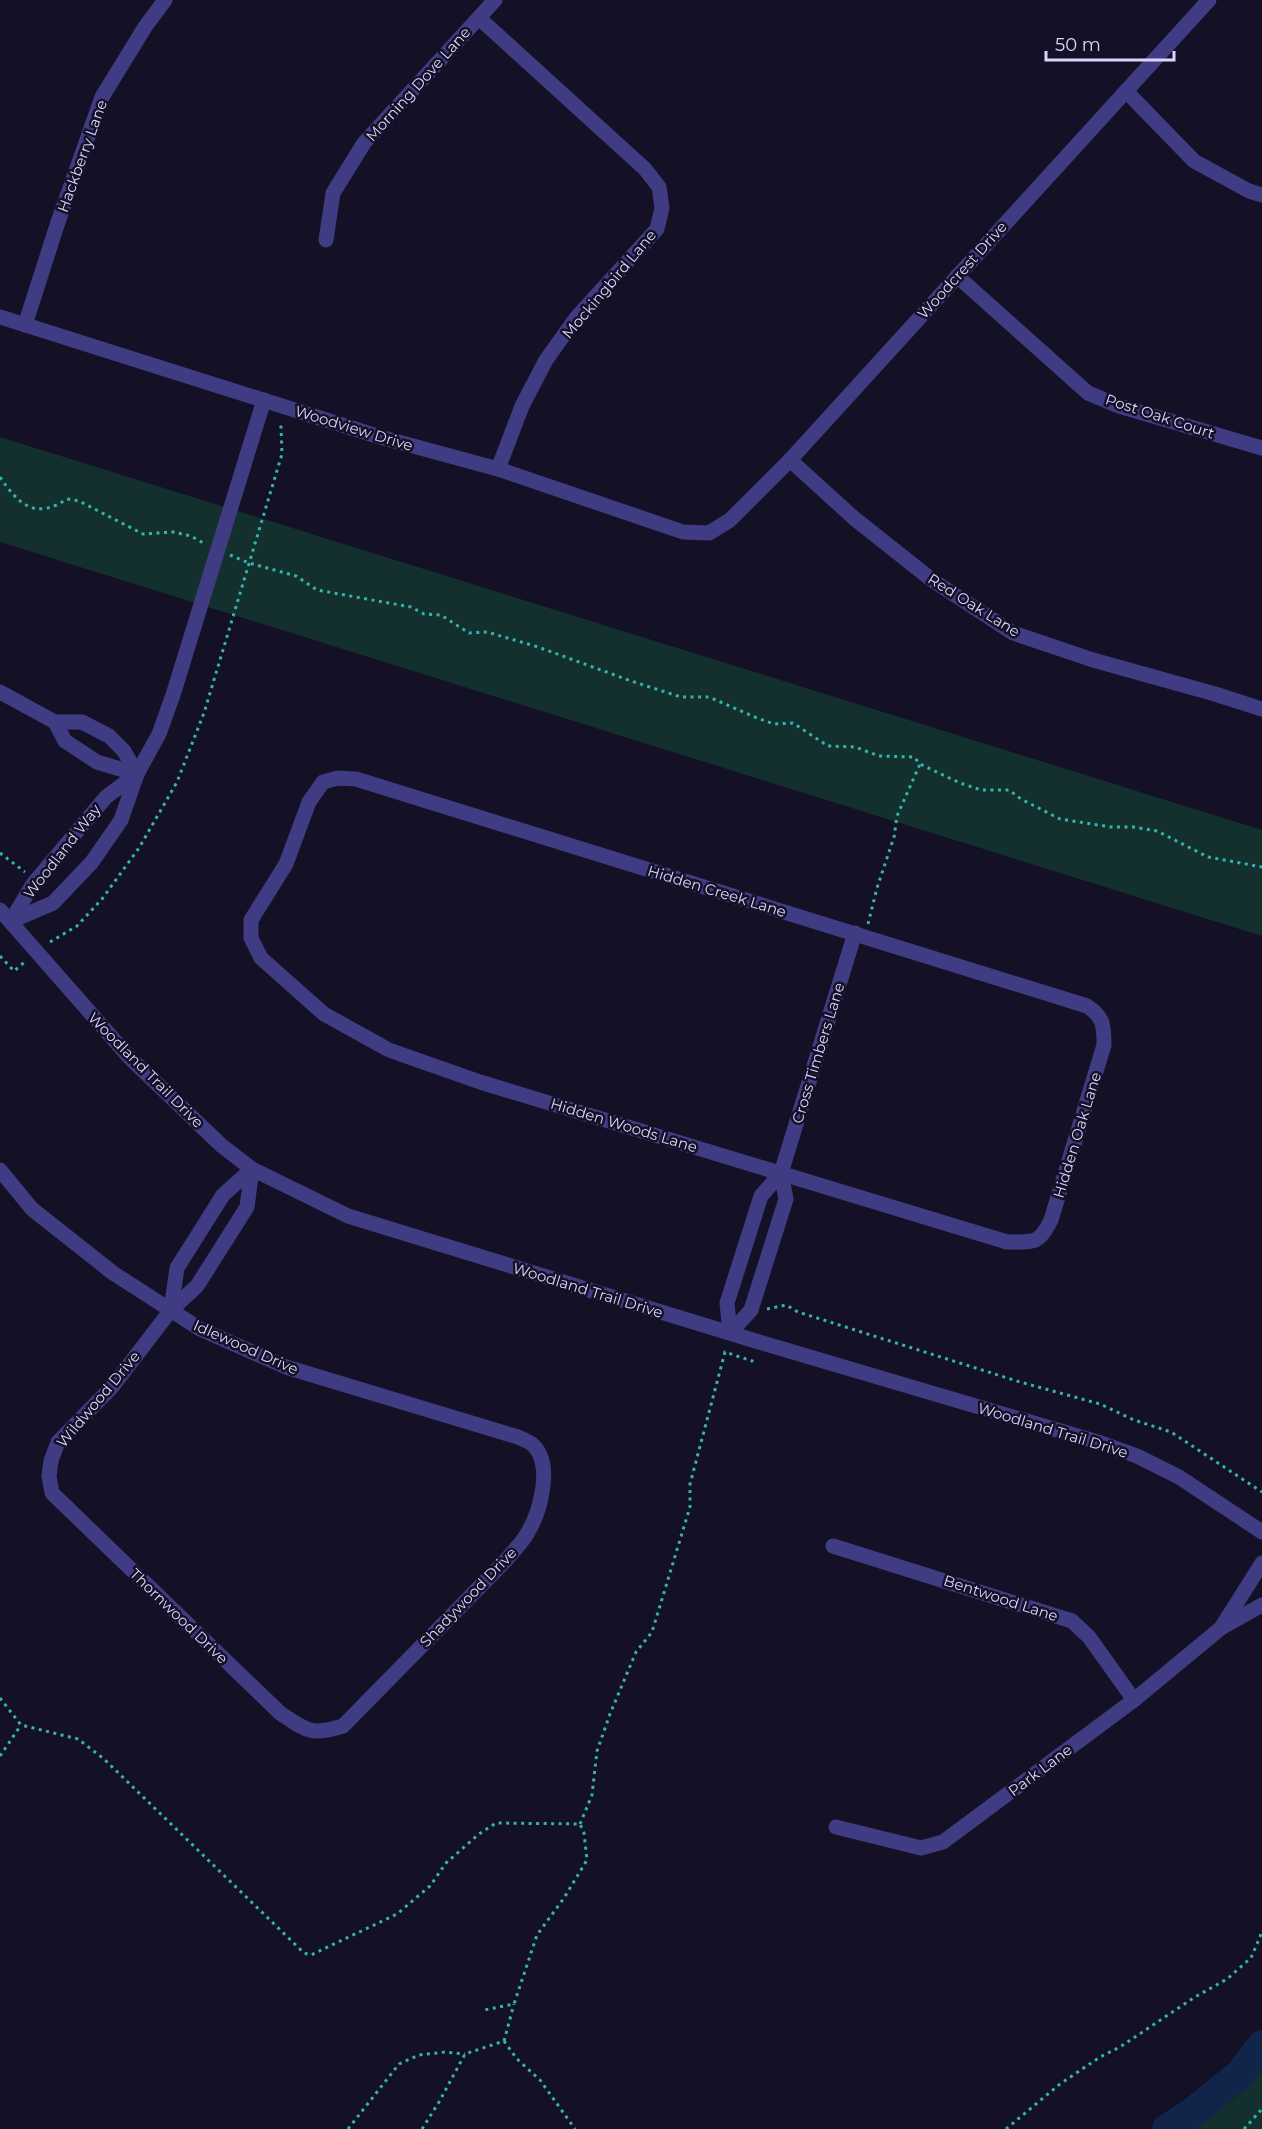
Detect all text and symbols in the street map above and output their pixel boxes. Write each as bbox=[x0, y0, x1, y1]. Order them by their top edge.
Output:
street label: Morning Dove Lane bbox=[362, 23, 474, 145]
scale bar bbox=[1046, 24, 1174, 62]
text: 50 m bbox=[1055, 34, 1101, 56]
street label: Hackberry Lane bbox=[53, 97, 111, 215]
street label: Woodcrest Drive bbox=[913, 217, 1011, 323]
street label: Mockingbird Lane bbox=[558, 226, 660, 342]
street label: Post Oak Court bbox=[1103, 389, 1217, 443]
street label: Woodview Drive bbox=[293, 401, 415, 455]
street label: Red Oak Lane bbox=[924, 569, 1024, 641]
street label: Woodland Way bbox=[19, 799, 105, 902]
street label: Hidden Creek Lane bbox=[645, 861, 789, 921]
street label: Cross Timbers Lane bbox=[788, 980, 848, 1126]
street label: Woodland Trail Drive bbox=[84, 1008, 208, 1132]
street label: Hidden Oak Lane bbox=[1049, 1070, 1105, 1200]
street label: Hidden Woods Lane bbox=[548, 1094, 700, 1156]
street label: Woodland Trail Drive bbox=[511, 1258, 665, 1322]
street label: Idlewood Drive bbox=[191, 1315, 301, 1379]
street label: Wildwood Drive bbox=[52, 1347, 144, 1451]
street label: Woodland Trail Drive bbox=[976, 1398, 1130, 1462]
street label: Shadywood Drive bbox=[415, 1543, 521, 1651]
street label: Thornwood Drive bbox=[126, 1564, 232, 1668]
street label: Bentwood Lane bbox=[941, 1571, 1061, 1625]
street label: Park Lane bbox=[1004, 1740, 1076, 1800]

